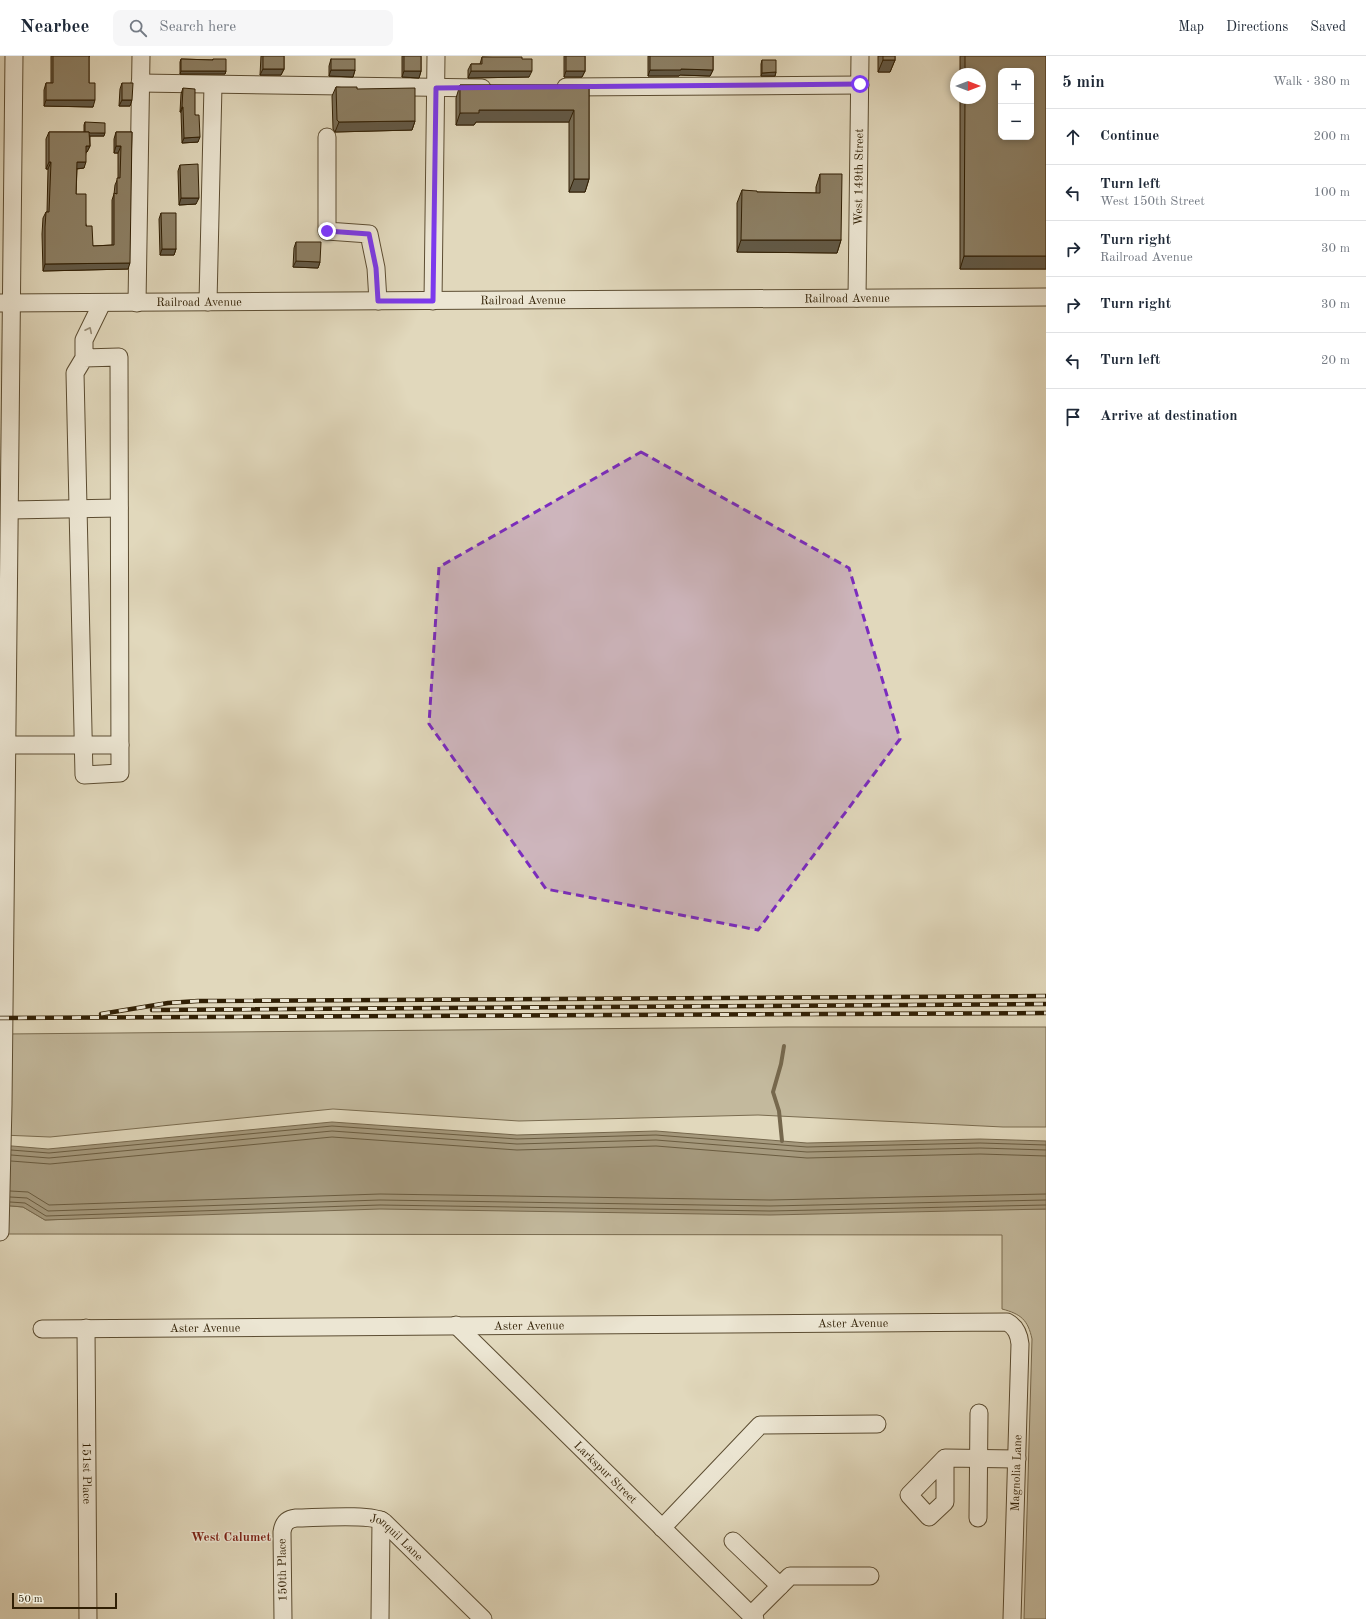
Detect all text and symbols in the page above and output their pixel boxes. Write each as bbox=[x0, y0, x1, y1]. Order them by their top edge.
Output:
search box bbox=[113, 10, 393, 46]
icon: search bbox=[127, 17, 149, 39]
text: Nearbee bbox=[20, 18, 89, 37]
text: Search here bbox=[159, 20, 236, 35]
text: Map bbox=[1178, 20, 1204, 34]
text: Directions bbox=[1226, 20, 1288, 34]
text: Saved bbox=[1310, 20, 1346, 34]
north arrow bbox=[950, 68, 986, 104]
map controls bbox=[998, 68, 1034, 140]
button: + bbox=[998, 68, 1034, 104]
text: 5 min bbox=[1062, 74, 1105, 91]
route start bbox=[851, 75, 869, 93]
text: Walk · 380 m bbox=[1273, 75, 1350, 88]
button: − bbox=[998, 104, 1034, 140]
icon: ahead bbox=[1062, 126, 1084, 148]
street label: West 149th Street bbox=[853, 129, 866, 226]
text: Continue bbox=[1100, 129, 1159, 144]
text: 200 m bbox=[1313, 130, 1350, 143]
text: Turn left bbox=[1100, 177, 1160, 192]
icon: left bbox=[1062, 182, 1084, 204]
text: 100 m bbox=[1313, 186, 1350, 199]
text: West 150th Street bbox=[1100, 195, 1205, 208]
route end bbox=[318, 222, 336, 240]
text: Turn right bbox=[1100, 233, 1171, 248]
icon: right bbox=[1062, 238, 1084, 260]
text: 30 m bbox=[1321, 242, 1350, 255]
text: Railroad Avenue bbox=[1100, 251, 1193, 264]
street label: Railroad Avenue bbox=[804, 293, 890, 305]
icon: right bbox=[1062, 294, 1084, 316]
street label: Railroad Avenue bbox=[480, 295, 566, 307]
street label: Railroad Avenue bbox=[156, 297, 242, 309]
text: Turn right bbox=[1100, 297, 1171, 312]
text: 30 m bbox=[1321, 298, 1350, 311]
one-way arrow bbox=[84, 326, 92, 334]
icon: left bbox=[1062, 350, 1084, 372]
text: Turn left bbox=[1100, 353, 1160, 368]
text: 20 m bbox=[1321, 354, 1350, 367]
icon: arrive bbox=[1062, 406, 1084, 428]
text: Arrive at destination bbox=[1100, 409, 1238, 424]
street label: Aster Avenue bbox=[818, 1318, 889, 1330]
street label: Aster Avenue bbox=[494, 1320, 565, 1333]
street label: Aster Avenue bbox=[170, 1323, 241, 1335]
street label: Magnolia Lane bbox=[1010, 1434, 1024, 1512]
street label: Larkspur Street bbox=[571, 1440, 639, 1506]
street label: 151st Place bbox=[80, 1442, 93, 1504]
street label: Jonquil Lane bbox=[369, 1513, 425, 1564]
district label: West Calumet bbox=[191, 1531, 271, 1544]
street label: 150th Place bbox=[275, 1538, 290, 1602]
scale bar bbox=[12, 1591, 117, 1610]
text: 50 m bbox=[18, 1594, 43, 1605]

